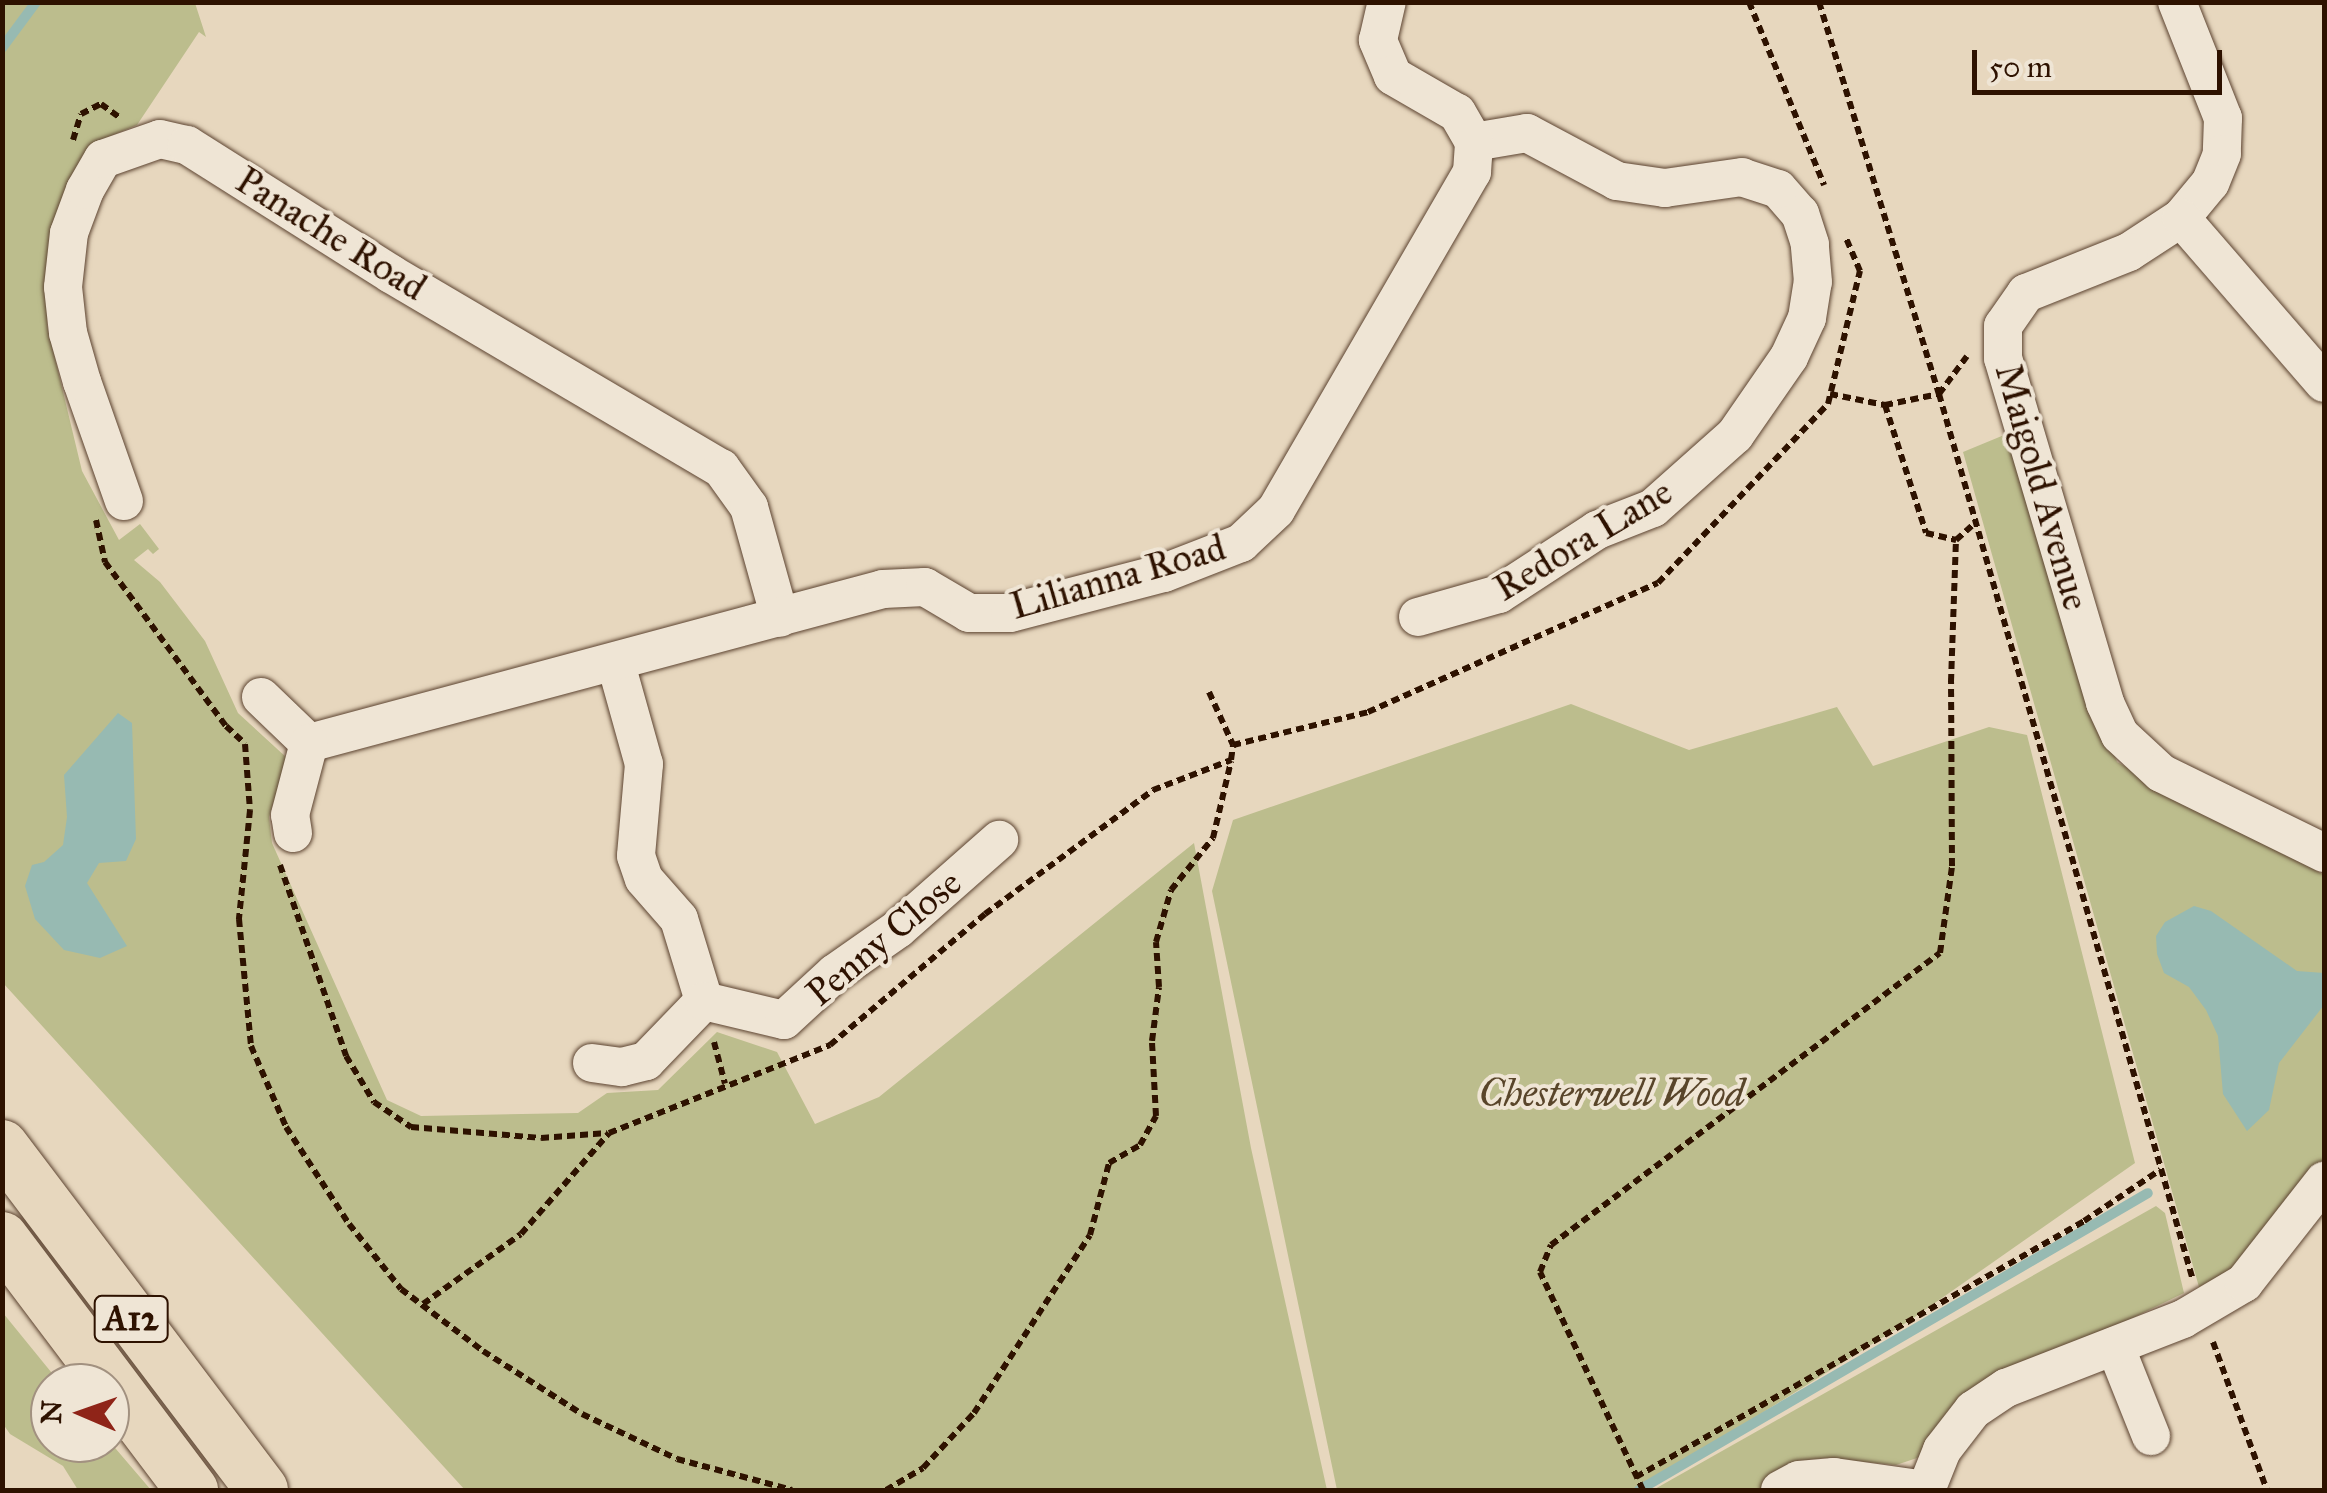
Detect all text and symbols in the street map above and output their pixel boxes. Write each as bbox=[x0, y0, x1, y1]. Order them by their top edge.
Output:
scale bar bbox=[1977, 30, 2227, 92]
text: 50 m bbox=[1989, 49, 2052, 85]
street label: Panache Road bbox=[227, 158, 435, 310]
street label: Maigold Avenue bbox=[1985, 359, 2099, 615]
street label: Redora Lane bbox=[1486, 469, 1680, 611]
street label: Lilianna Road bbox=[1005, 525, 1231, 629]
street label: Penny Close bbox=[797, 860, 971, 1016]
park label: Chesterwell Wood bbox=[1479, 1071, 1745, 1117]
road number: A12 bbox=[94, 1289, 168, 1349]
north arrow bbox=[30, 1363, 130, 1463]
text: N bbox=[34, 1400, 69, 1424]

